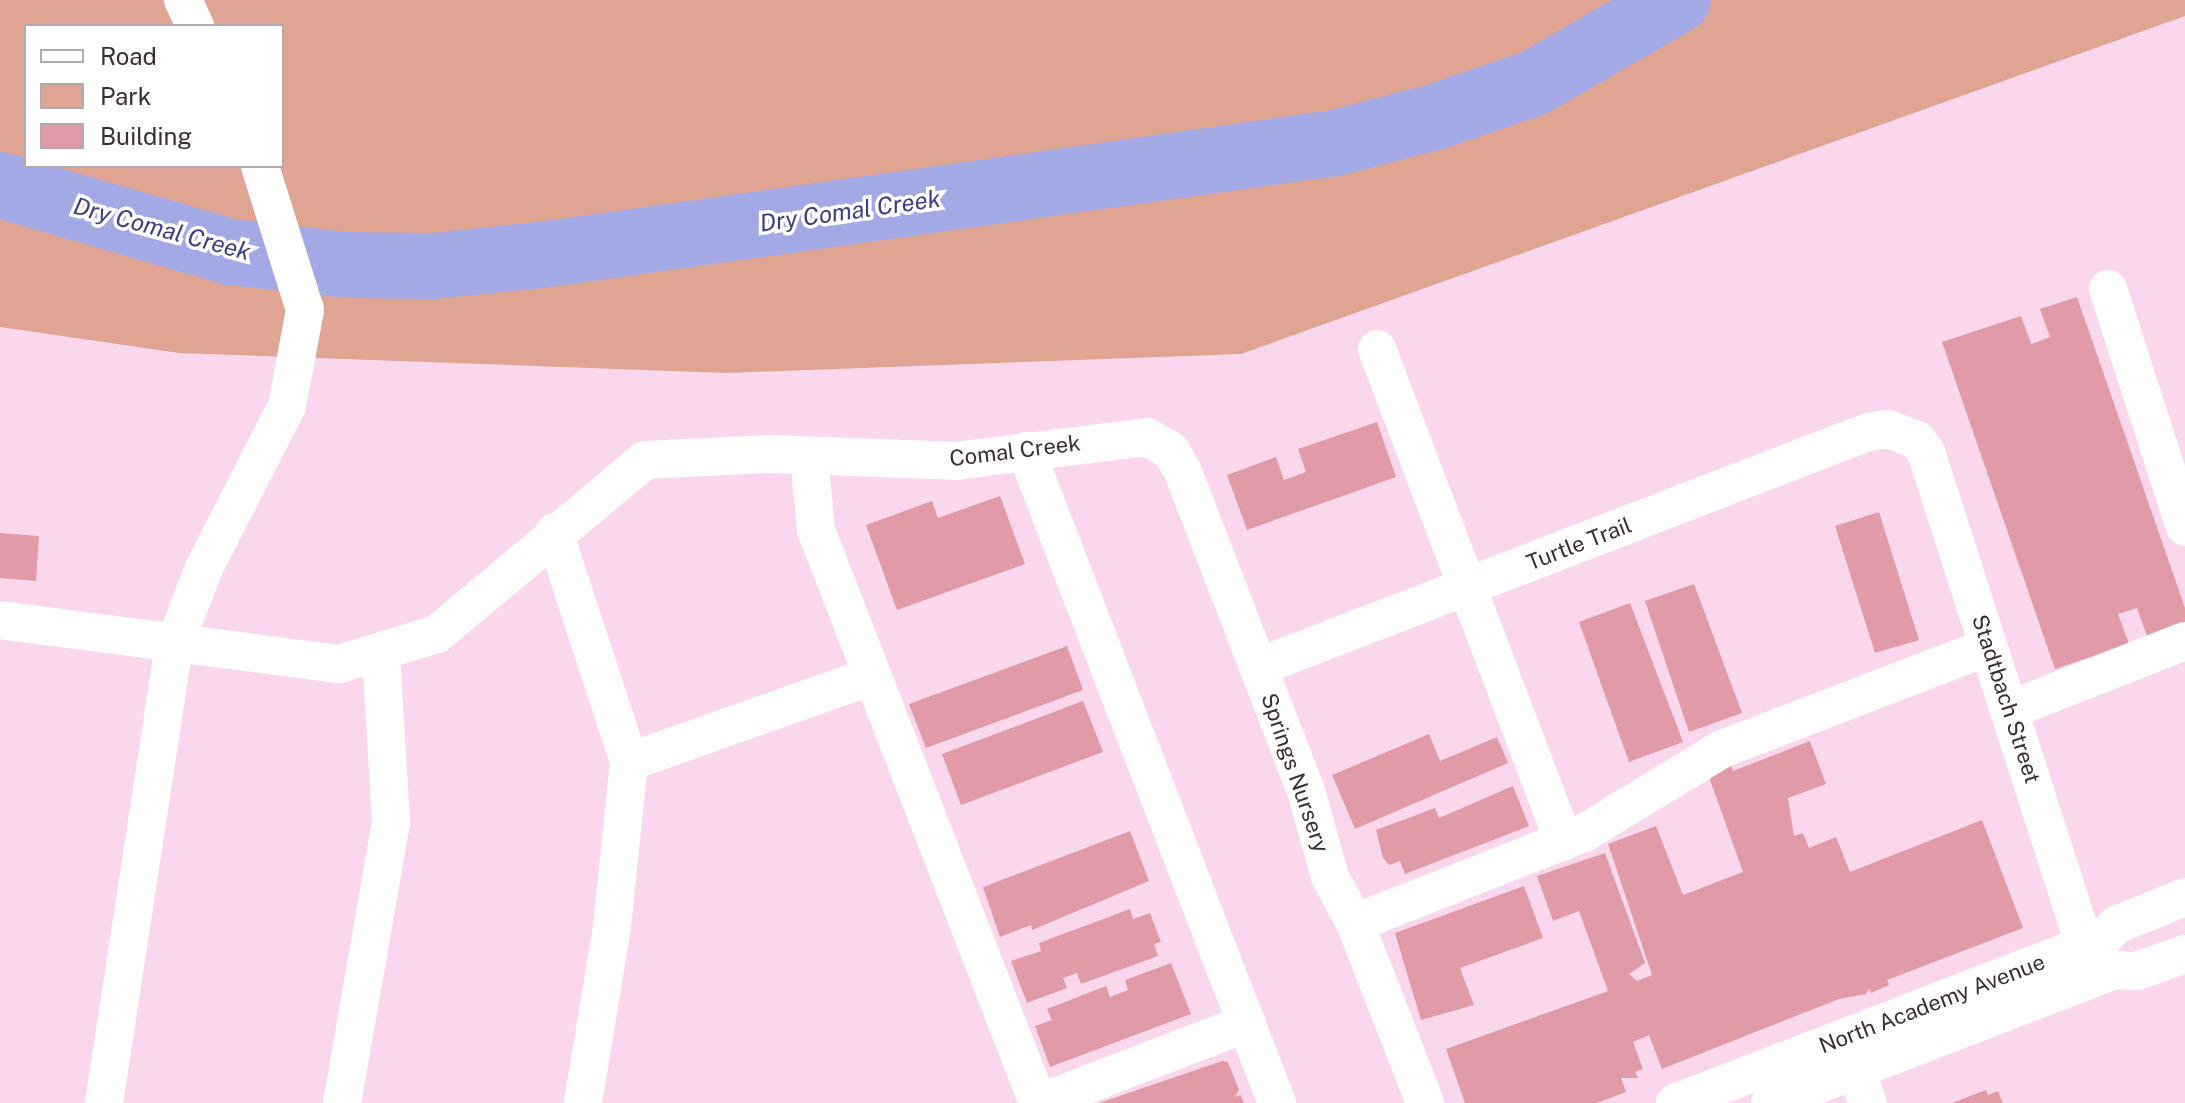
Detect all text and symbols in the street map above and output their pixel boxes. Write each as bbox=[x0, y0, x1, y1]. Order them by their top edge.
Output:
legend bbox=[24, 24, 284, 168]
text: Road bbox=[100, 42, 157, 70]
text: Park bbox=[100, 82, 151, 110]
text: Building bbox=[100, 122, 192, 150]
water label: Dry Comal Creek bbox=[758, 184, 942, 238]
water label: Dry Comal Creek bbox=[70, 192, 254, 266]
street label: Comal Creek bbox=[948, 430, 1082, 472]
street label: Turtle Trail bbox=[1523, 512, 1635, 576]
street label: Stadtbach Street bbox=[1966, 611, 2046, 787]
street label: Springs Nursery bbox=[1255, 690, 1335, 856]
street label: North Academy Avenue bbox=[1815, 949, 2049, 1059]

